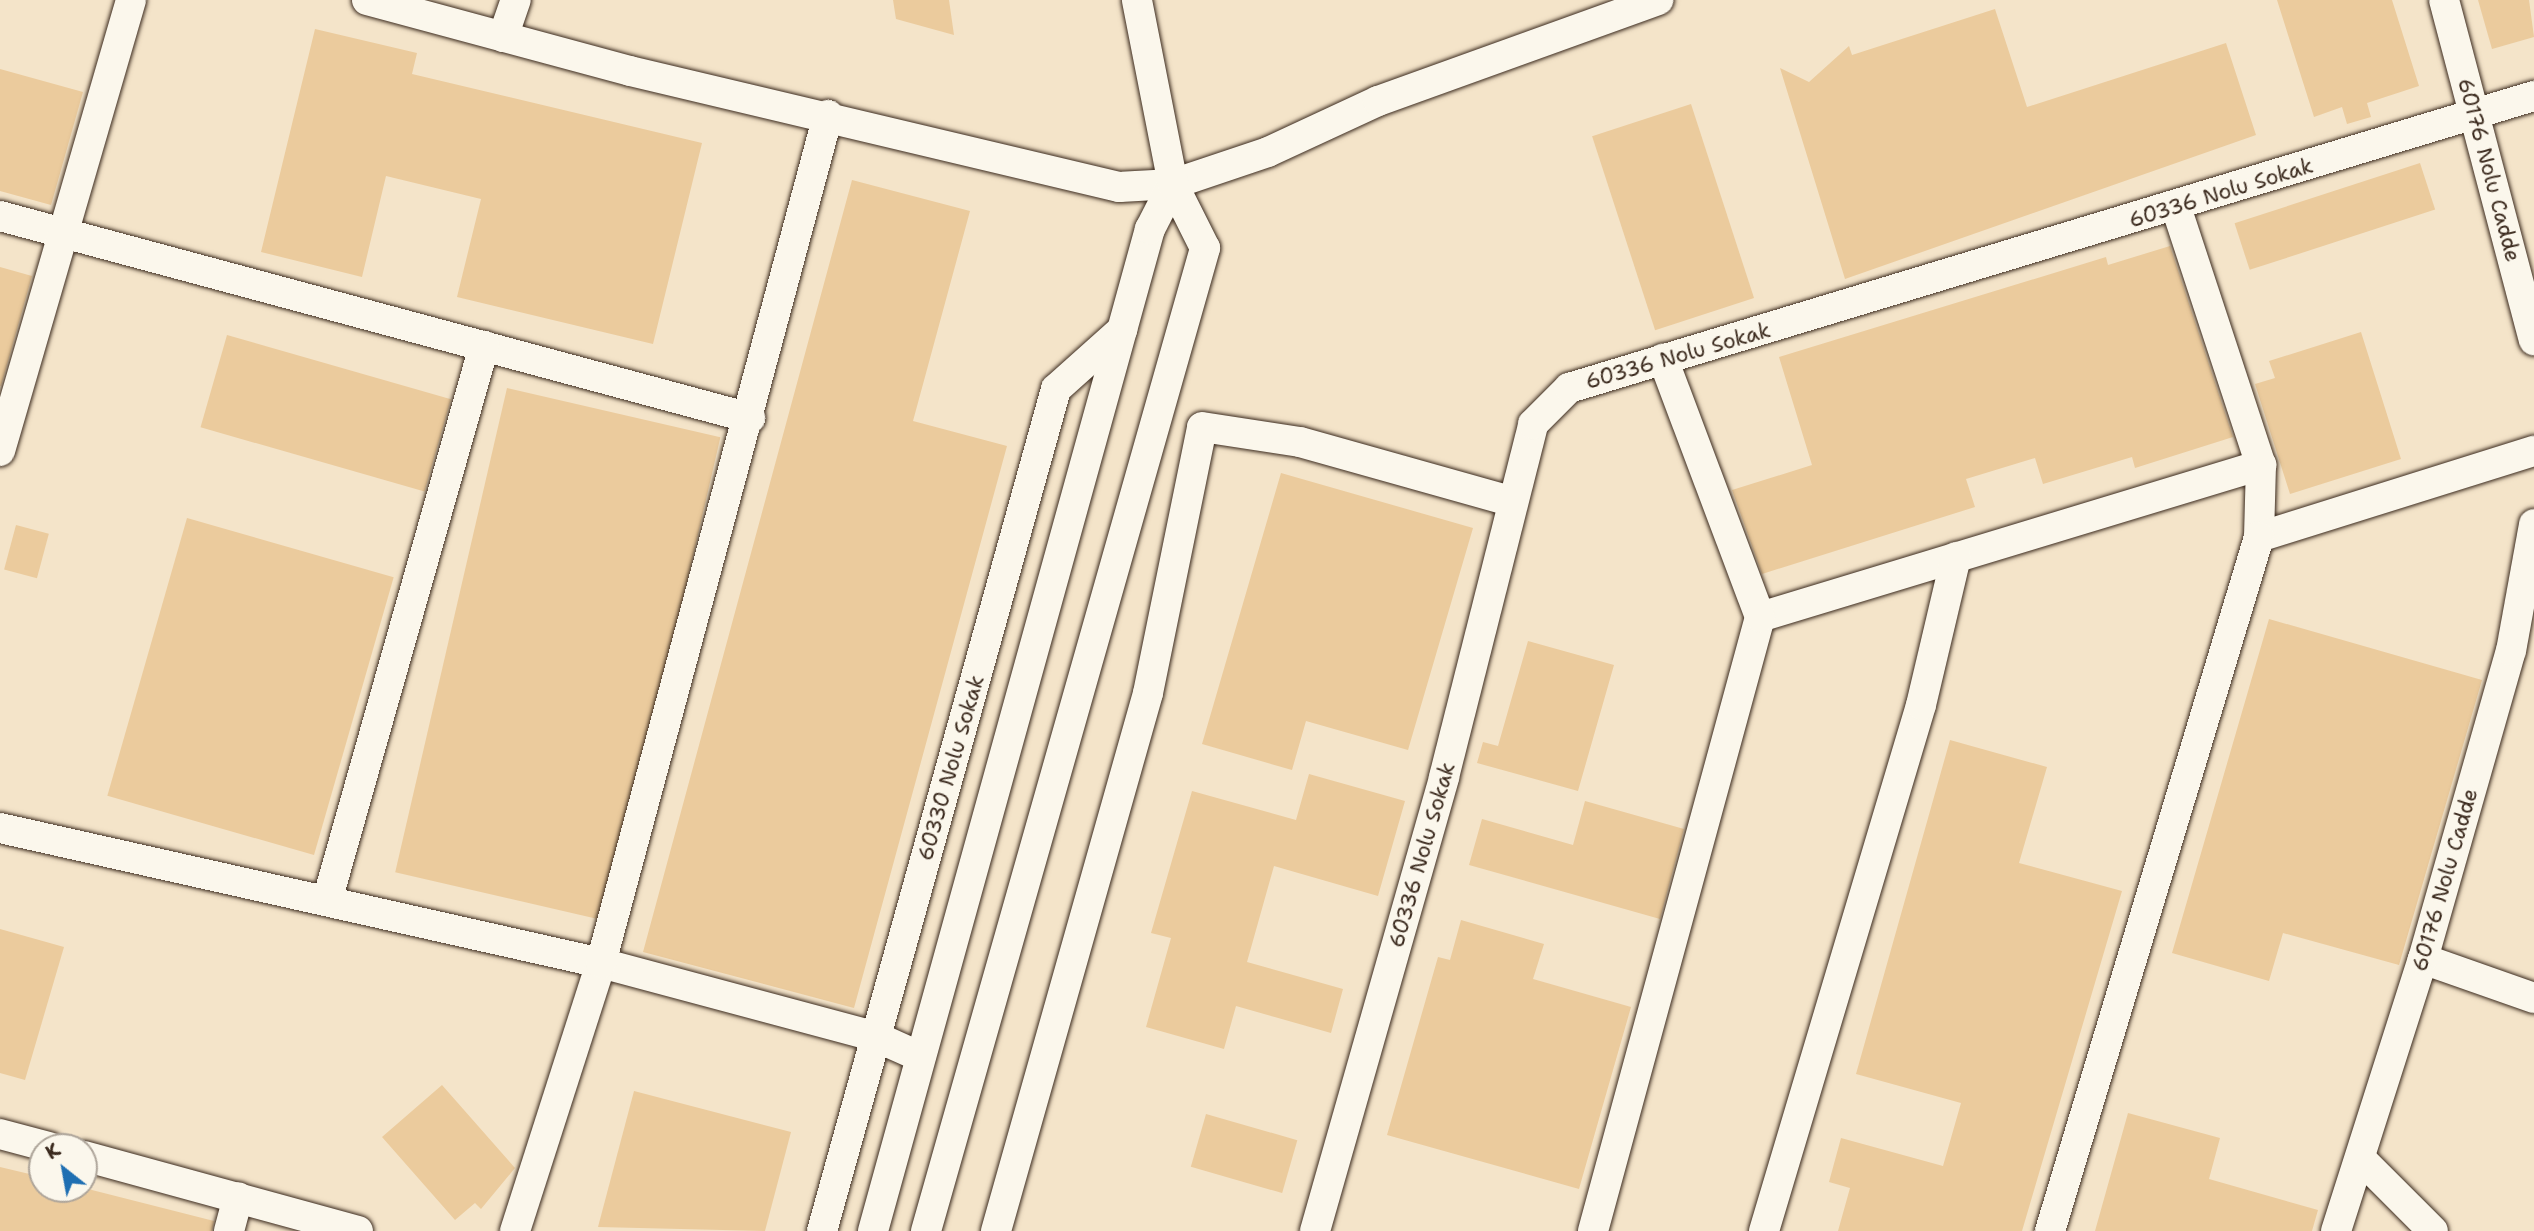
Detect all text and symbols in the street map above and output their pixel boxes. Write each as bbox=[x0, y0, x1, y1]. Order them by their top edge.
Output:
street label: 60176 Nolu Cadde bbox=[2452, 75, 2526, 265]
street label: 60336 Nolu Sokak bbox=[2126, 153, 2316, 233]
street label: 60336 Nolu Sokak bbox=[1583, 318, 1773, 394]
street label: 60330 Nolu Sokak bbox=[913, 673, 989, 863]
street label: 60336 Nolu Sokak bbox=[1384, 760, 1460, 950]
street label: 60176 Nolu Cadde bbox=[2407, 786, 2483, 974]
north arrow bbox=[28, 1133, 98, 1203]
text: K bbox=[41, 1137, 65, 1165]

